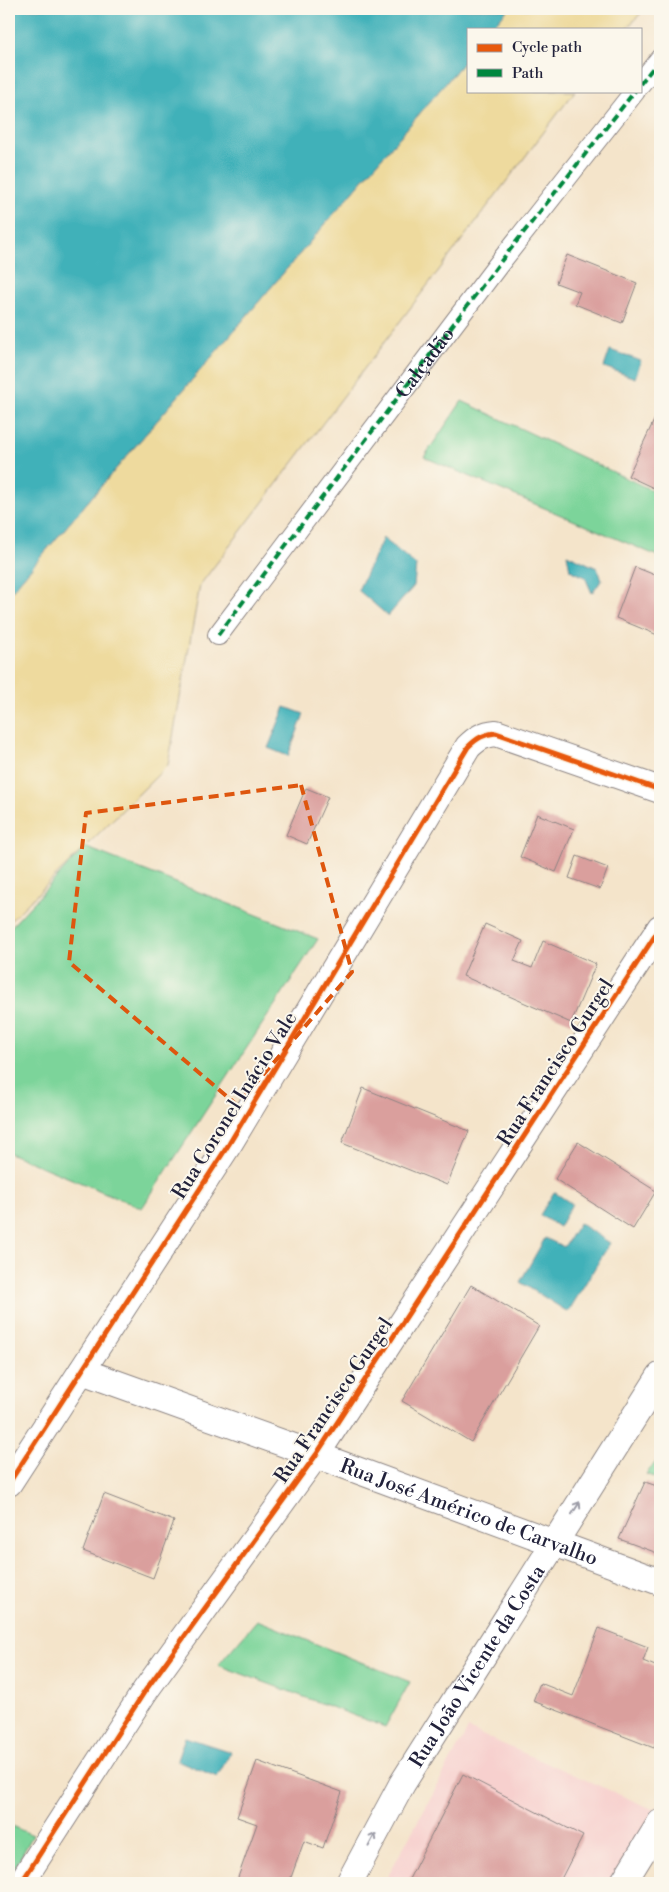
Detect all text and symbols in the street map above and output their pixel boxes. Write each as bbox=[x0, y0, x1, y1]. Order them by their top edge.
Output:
legend bbox=[467, 28, 642, 92]
text: Cycle path bbox=[512, 38, 582, 57]
text: Path bbox=[512, 64, 544, 83]
street label: Calçadão bbox=[391, 323, 461, 404]
street label: Rua Francisco Gurgel bbox=[493, 974, 620, 1151]
street label: Rua Coronel Inácio Vale bbox=[167, 1007, 303, 1204]
street label: Rua Francisco Gurgel bbox=[269, 1313, 399, 1489]
street label: Rua José Américo de Carvalho bbox=[336, 1454, 601, 1572]
one-way arrow bbox=[571, 1501, 581, 1515]
street label: Rua João Vicente da Costa bbox=[405, 1560, 552, 1773]
one-way arrow bbox=[367, 1833, 377, 1848]

